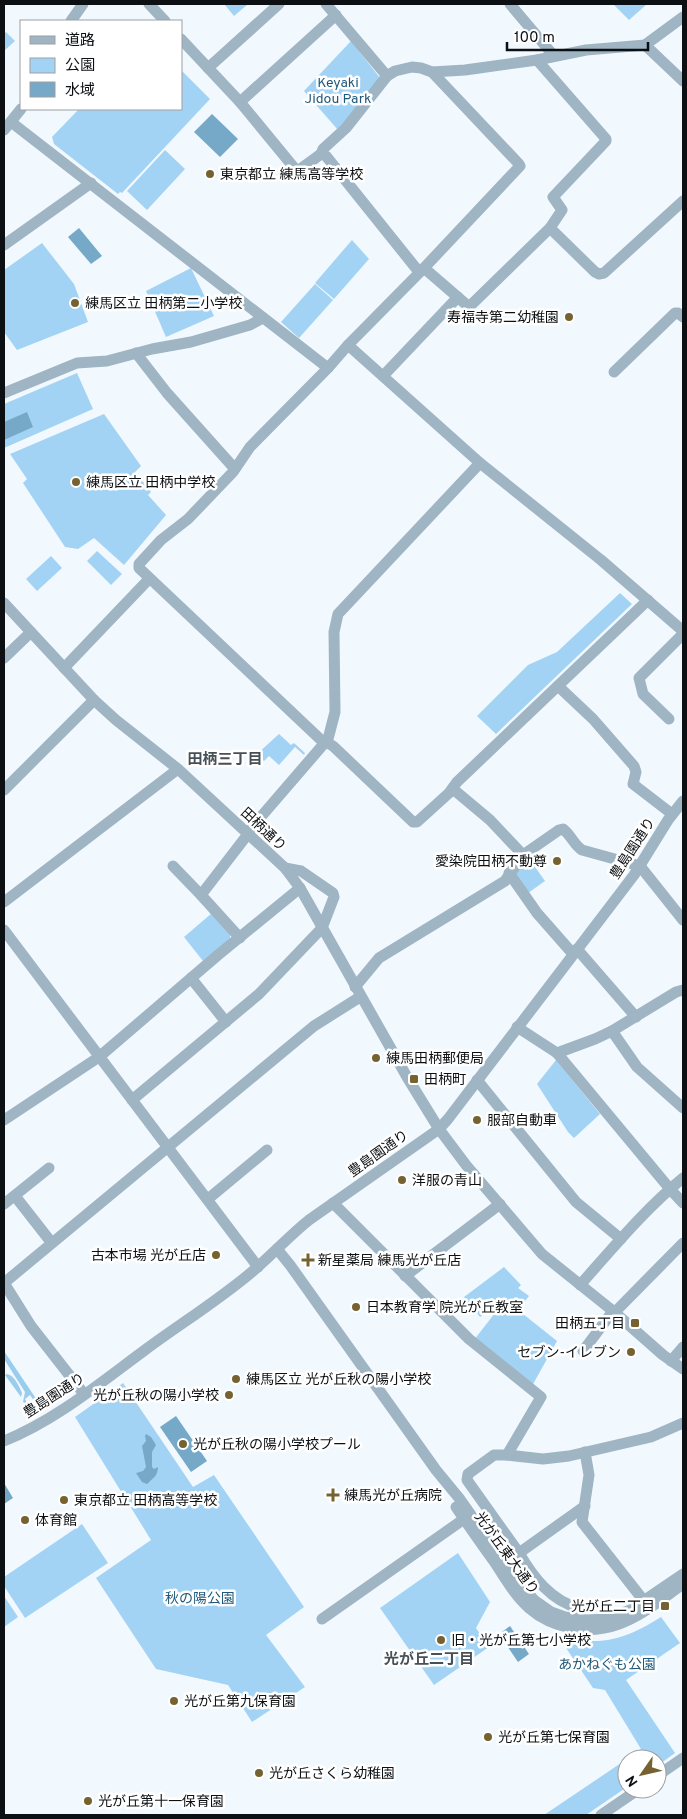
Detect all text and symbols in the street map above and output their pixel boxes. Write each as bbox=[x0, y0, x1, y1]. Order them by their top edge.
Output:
legend bbox=[20, 20, 182, 110]
scale bar bbox=[507, 20, 648, 52]
text: 100 m bbox=[514, 29, 555, 48]
text: 道路 bbox=[65, 32, 95, 51]
text: 公園 bbox=[65, 57, 95, 76]
park label: Keyaki Jidou Park bbox=[305, 75, 371, 108]
text: 水域 bbox=[65, 82, 95, 101]
place label: 東京都立 練馬高等学校 bbox=[220, 166, 363, 184]
marker: 東京都立 練馬高等学校 bbox=[204, 168, 216, 180]
place label: 練馬区立 田柄第二小学校 bbox=[85, 295, 242, 313]
marker: 練馬区立 田柄第二小学校 bbox=[69, 297, 81, 309]
place label: 寿福寺第二幼稚園 bbox=[447, 309, 559, 327]
marker: 寿福寺第二幼稚園 bbox=[563, 311, 575, 323]
place label: 練馬区立 田柄中学校 bbox=[86, 475, 215, 492]
marker: 練馬区立 田柄中学校 bbox=[70, 476, 82, 488]
district label: 田柄三丁目 bbox=[187, 751, 263, 770]
street label: 田柄通り bbox=[237, 805, 289, 855]
street label: 豊島園通り bbox=[607, 815, 659, 883]
place label: 愛染院田柄不動尊 bbox=[435, 853, 547, 871]
marker: 愛染院田柄不動尊 bbox=[551, 855, 563, 867]
place label: 練馬田柄郵便局 bbox=[386, 1051, 484, 1068]
marker: 練馬田柄郵便局 bbox=[370, 1052, 382, 1064]
place label: 田柄町 bbox=[424, 1072, 466, 1089]
marker: 田柄町 bbox=[408, 1073, 420, 1085]
place label: 服部自動車 bbox=[487, 1113, 557, 1130]
marker: 服部自動車 bbox=[471, 1114, 483, 1126]
street label: 豊島園通り bbox=[345, 1127, 412, 1181]
place label: 洋服の青山 bbox=[412, 1173, 482, 1190]
marker: 洋服の青山 bbox=[396, 1174, 408, 1186]
place label: 古本市場 光が丘店 bbox=[91, 1248, 206, 1265]
marker: 古本市場 光が丘店 bbox=[210, 1249, 222, 1261]
place label: 新星薬局 練馬光が丘店 bbox=[318, 1253, 461, 1270]
marker: 新星薬局 練馬光が丘店 bbox=[302, 1254, 314, 1266]
place label: 日本教育学 院光が丘教室 bbox=[366, 1300, 523, 1317]
marker: 日本教育学 院光が丘教室 bbox=[350, 1301, 362, 1313]
place label: 田柄五丁目 bbox=[555, 1316, 625, 1333]
marker: 田柄五丁目 bbox=[629, 1317, 641, 1329]
place label: セブン-イレブン bbox=[517, 1344, 621, 1362]
marker: セブン-イレブン bbox=[625, 1346, 637, 1358]
street label: 豊島園通り bbox=[21, 1370, 89, 1422]
place label: 練馬区立 光が丘秋の陽小学校 bbox=[246, 1372, 431, 1389]
marker: 練馬区立 光が丘秋の陽小学校 bbox=[230, 1373, 242, 1385]
place label: 光が丘秋の陽小学校 bbox=[93, 1388, 219, 1405]
marker: 光が丘秋の陽小学校 bbox=[223, 1389, 235, 1401]
place label: 光が丘秋の陽小学校プール bbox=[193, 1437, 361, 1454]
marker: 光が丘秋の陽小学校プール bbox=[177, 1438, 189, 1450]
marker: 練馬光が丘病院 bbox=[326, 1488, 340, 1502]
place label: 練馬光が丘病院 bbox=[344, 1488, 442, 1505]
place label: 東京都立 田柄高等学校 bbox=[74, 1492, 217, 1510]
marker: 東京都立 田柄高等学校 bbox=[58, 1494, 70, 1506]
street label: 光が丘東大通り bbox=[470, 1509, 541, 1599]
place label: 体育館 bbox=[35, 1513, 77, 1530]
marker: 体育館 bbox=[19, 1514, 31, 1526]
park label: 秋の陽公園 bbox=[165, 1591, 235, 1608]
place label: 光が丘二丁目 bbox=[571, 1599, 655, 1616]
marker: 光が丘二丁目 bbox=[659, 1600, 671, 1612]
place label: 旧・光が丘第七小学校 bbox=[451, 1632, 591, 1650]
marker: 旧・光が丘第七小学校 bbox=[435, 1634, 447, 1646]
district label: 光が丘二丁目 bbox=[384, 1651, 474, 1670]
park label: あかねぐも公園 bbox=[558, 1657, 656, 1674]
place label: 光が丘第九保育園 bbox=[184, 1693, 296, 1711]
marker: 光が丘第九保育園 bbox=[168, 1695, 180, 1707]
place label: 光が丘第七保育園 bbox=[498, 1729, 610, 1747]
marker: 光が丘第七保育園 bbox=[482, 1731, 494, 1743]
north arrow bbox=[617, 1749, 667, 1799]
place label: 光が丘さくら幼稚園 bbox=[269, 1766, 395, 1783]
marker: 光が丘さくら幼稚園 bbox=[253, 1767, 265, 1779]
text: N bbox=[623, 1772, 642, 1789]
place label: 光が丘第十一保育園 bbox=[98, 1793, 224, 1811]
marker: 光が丘第十一保育園 bbox=[82, 1795, 94, 1807]

